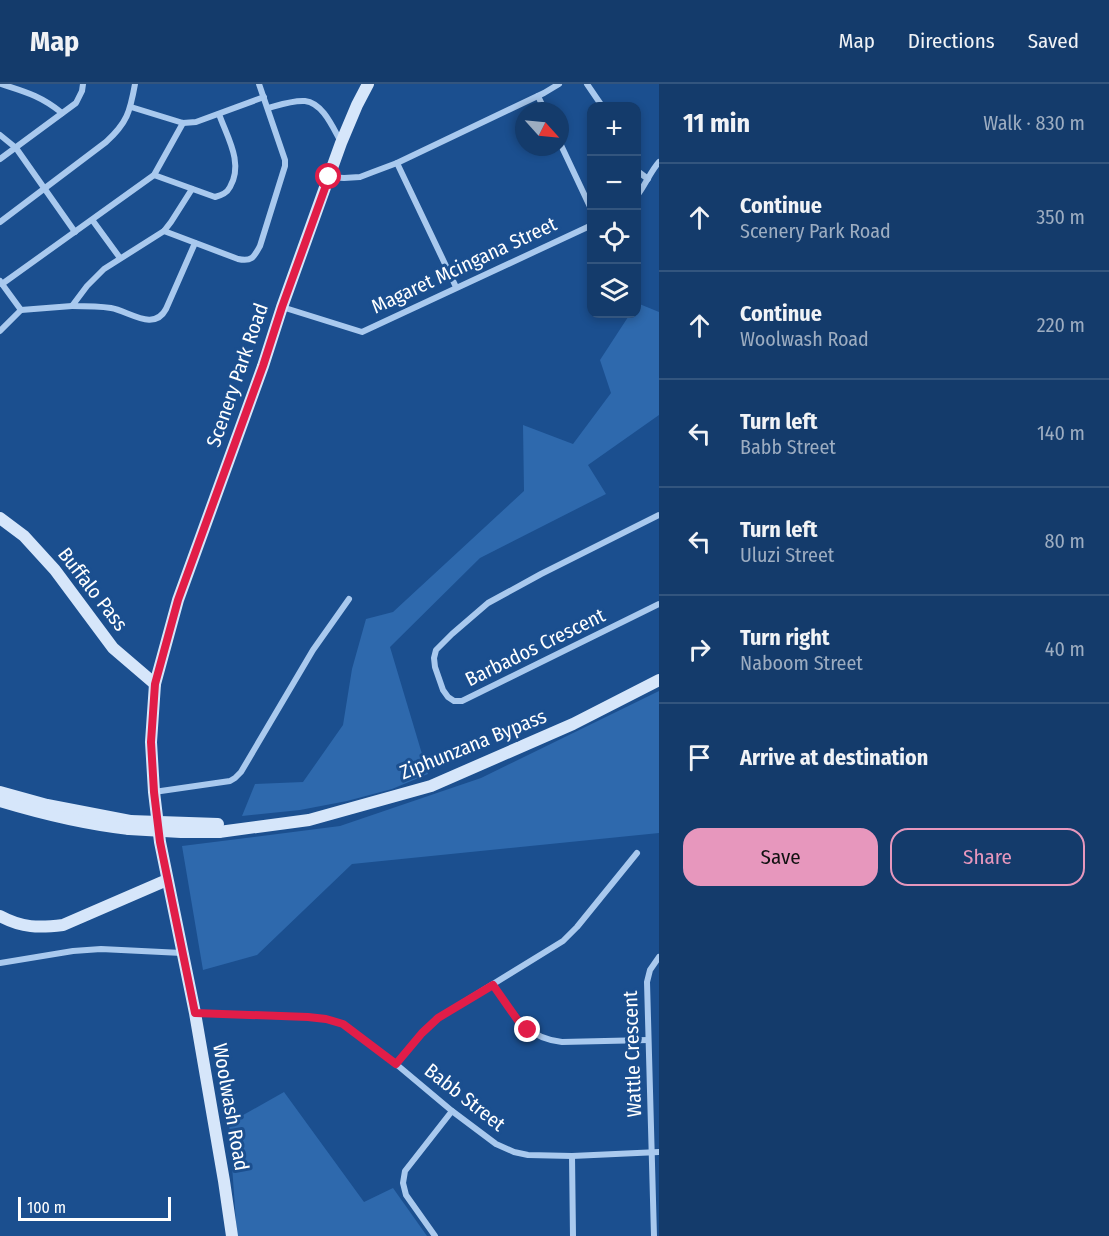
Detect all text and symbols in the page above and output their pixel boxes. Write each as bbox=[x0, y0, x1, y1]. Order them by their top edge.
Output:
text: Map bbox=[30, 25, 79, 58]
text: Map bbox=[838, 28, 875, 54]
text: Directions bbox=[908, 28, 995, 54]
text: Saved bbox=[1028, 28, 1079, 54]
north arrow bbox=[515, 102, 569, 156]
map controls bbox=[587, 102, 641, 318]
button: + bbox=[587, 102, 641, 156]
text: 11 min bbox=[683, 108, 750, 139]
text: Walk · 830 m bbox=[983, 111, 1085, 135]
button: − bbox=[587, 156, 641, 210]
route start bbox=[315, 163, 341, 189]
text: Continue bbox=[740, 192, 822, 219]
icon: ahead bbox=[683, 201, 716, 234]
text: 350 m bbox=[1036, 205, 1085, 229]
button: locate bbox=[587, 210, 641, 264]
street label: Magaret Mcingana Street bbox=[368, 211, 561, 318]
text: Scenery Park Road bbox=[740, 219, 891, 243]
button: layers bbox=[587, 264, 641, 318]
street label: Scenery Park Road bbox=[201, 300, 273, 450]
text: Continue bbox=[740, 300, 822, 327]
icon: ahead bbox=[683, 309, 716, 342]
text: 220 m bbox=[1037, 313, 1085, 337]
text: Woolwash Road bbox=[740, 327, 869, 351]
text: Turn left bbox=[740, 408, 818, 435]
icon: left bbox=[683, 417, 716, 450]
text: 140 m bbox=[1037, 421, 1085, 445]
text: Babb Street bbox=[740, 435, 836, 459]
text: Turn left bbox=[740, 516, 818, 543]
icon: left bbox=[683, 525, 716, 558]
text: 80 m bbox=[1045, 529, 1085, 553]
street label: Buffalo Pass bbox=[53, 543, 133, 635]
text: Uluzi Street bbox=[740, 543, 834, 567]
street label: Barbados Crescent bbox=[461, 603, 609, 691]
text: Turn right bbox=[740, 624, 829, 651]
icon: right bbox=[683, 633, 716, 666]
text: 40 m bbox=[1045, 637, 1085, 661]
text: Naboom Street bbox=[740, 651, 863, 675]
street label: Ziphunzana Bypass bbox=[396, 704, 550, 784]
icon: arrive bbox=[683, 741, 716, 774]
text: Arrive at destination bbox=[740, 744, 928, 771]
button: Save bbox=[683, 828, 878, 886]
button: Share bbox=[890, 828, 1085, 886]
street label: Wattle Crescent bbox=[618, 990, 646, 1118]
route end bbox=[514, 1016, 540, 1042]
street label: Woolwash Road bbox=[208, 1041, 254, 1173]
street label: Babb Street bbox=[420, 1058, 511, 1136]
scale bar bbox=[18, 1194, 171, 1222]
text: 100 m bbox=[27, 1198, 66, 1217]

